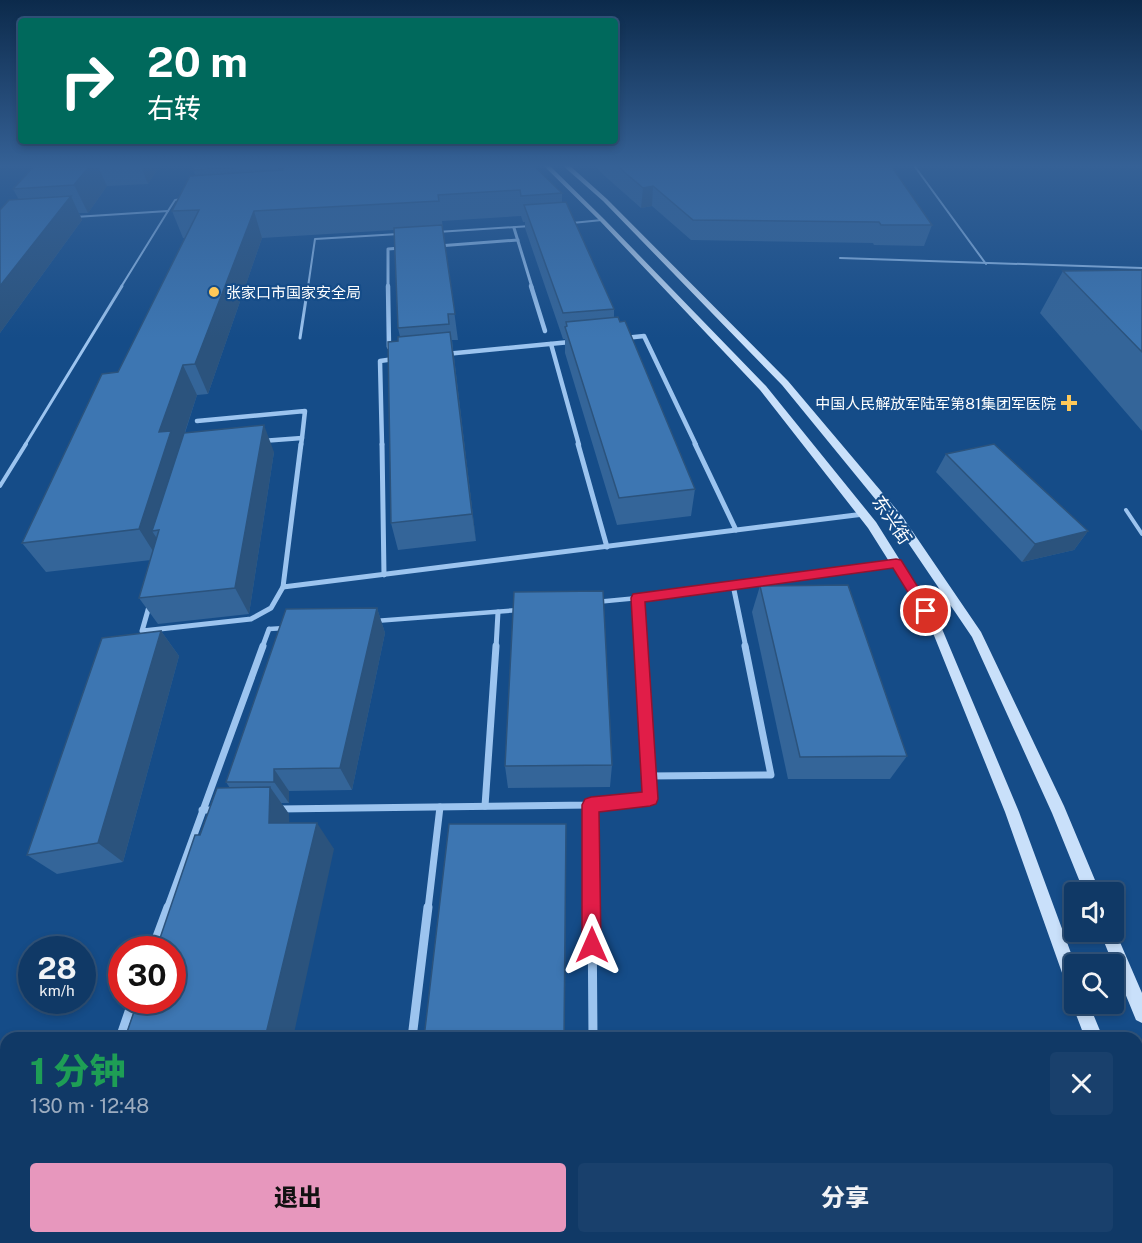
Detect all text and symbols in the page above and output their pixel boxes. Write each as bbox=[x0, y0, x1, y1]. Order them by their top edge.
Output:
text: 20 m bbox=[147, 37, 248, 86]
icon: right bbox=[48, 42, 126, 120]
text: 右转 bbox=[147, 92, 201, 124]
place label: 张家口市国家安全局 bbox=[226, 284, 361, 301]
marker: 张家口市国家安全局 bbox=[207, 285, 221, 299]
marker: 中国人民解放军陆军第81集团军医院 bbox=[1060, 394, 1078, 412]
place label: 中国人民解放军陆军第81集团军医院 bbox=[815, 395, 1056, 412]
street label: 东兴街 bbox=[868, 492, 916, 548]
pin bbox=[900, 585, 951, 636]
icon: arrive bbox=[909, 594, 942, 627]
map controls bbox=[1064, 882, 1124, 1014]
button: sound bbox=[1064, 882, 1124, 942]
position arrow bbox=[560, 913, 624, 977]
speed limit sign: 30 bbox=[108, 936, 186, 1014]
text: 28 bbox=[37, 950, 77, 986]
button: search bbox=[1064, 954, 1124, 1014]
text: km/h bbox=[39, 982, 75, 999]
text: 1 分钟 bbox=[30, 1050, 126, 1092]
button: close bbox=[1050, 1052, 1113, 1115]
text: 130 m · 12:48 bbox=[30, 1094, 149, 1118]
button: 退出 bbox=[30, 1163, 566, 1232]
button: 分享 bbox=[578, 1163, 1113, 1232]

